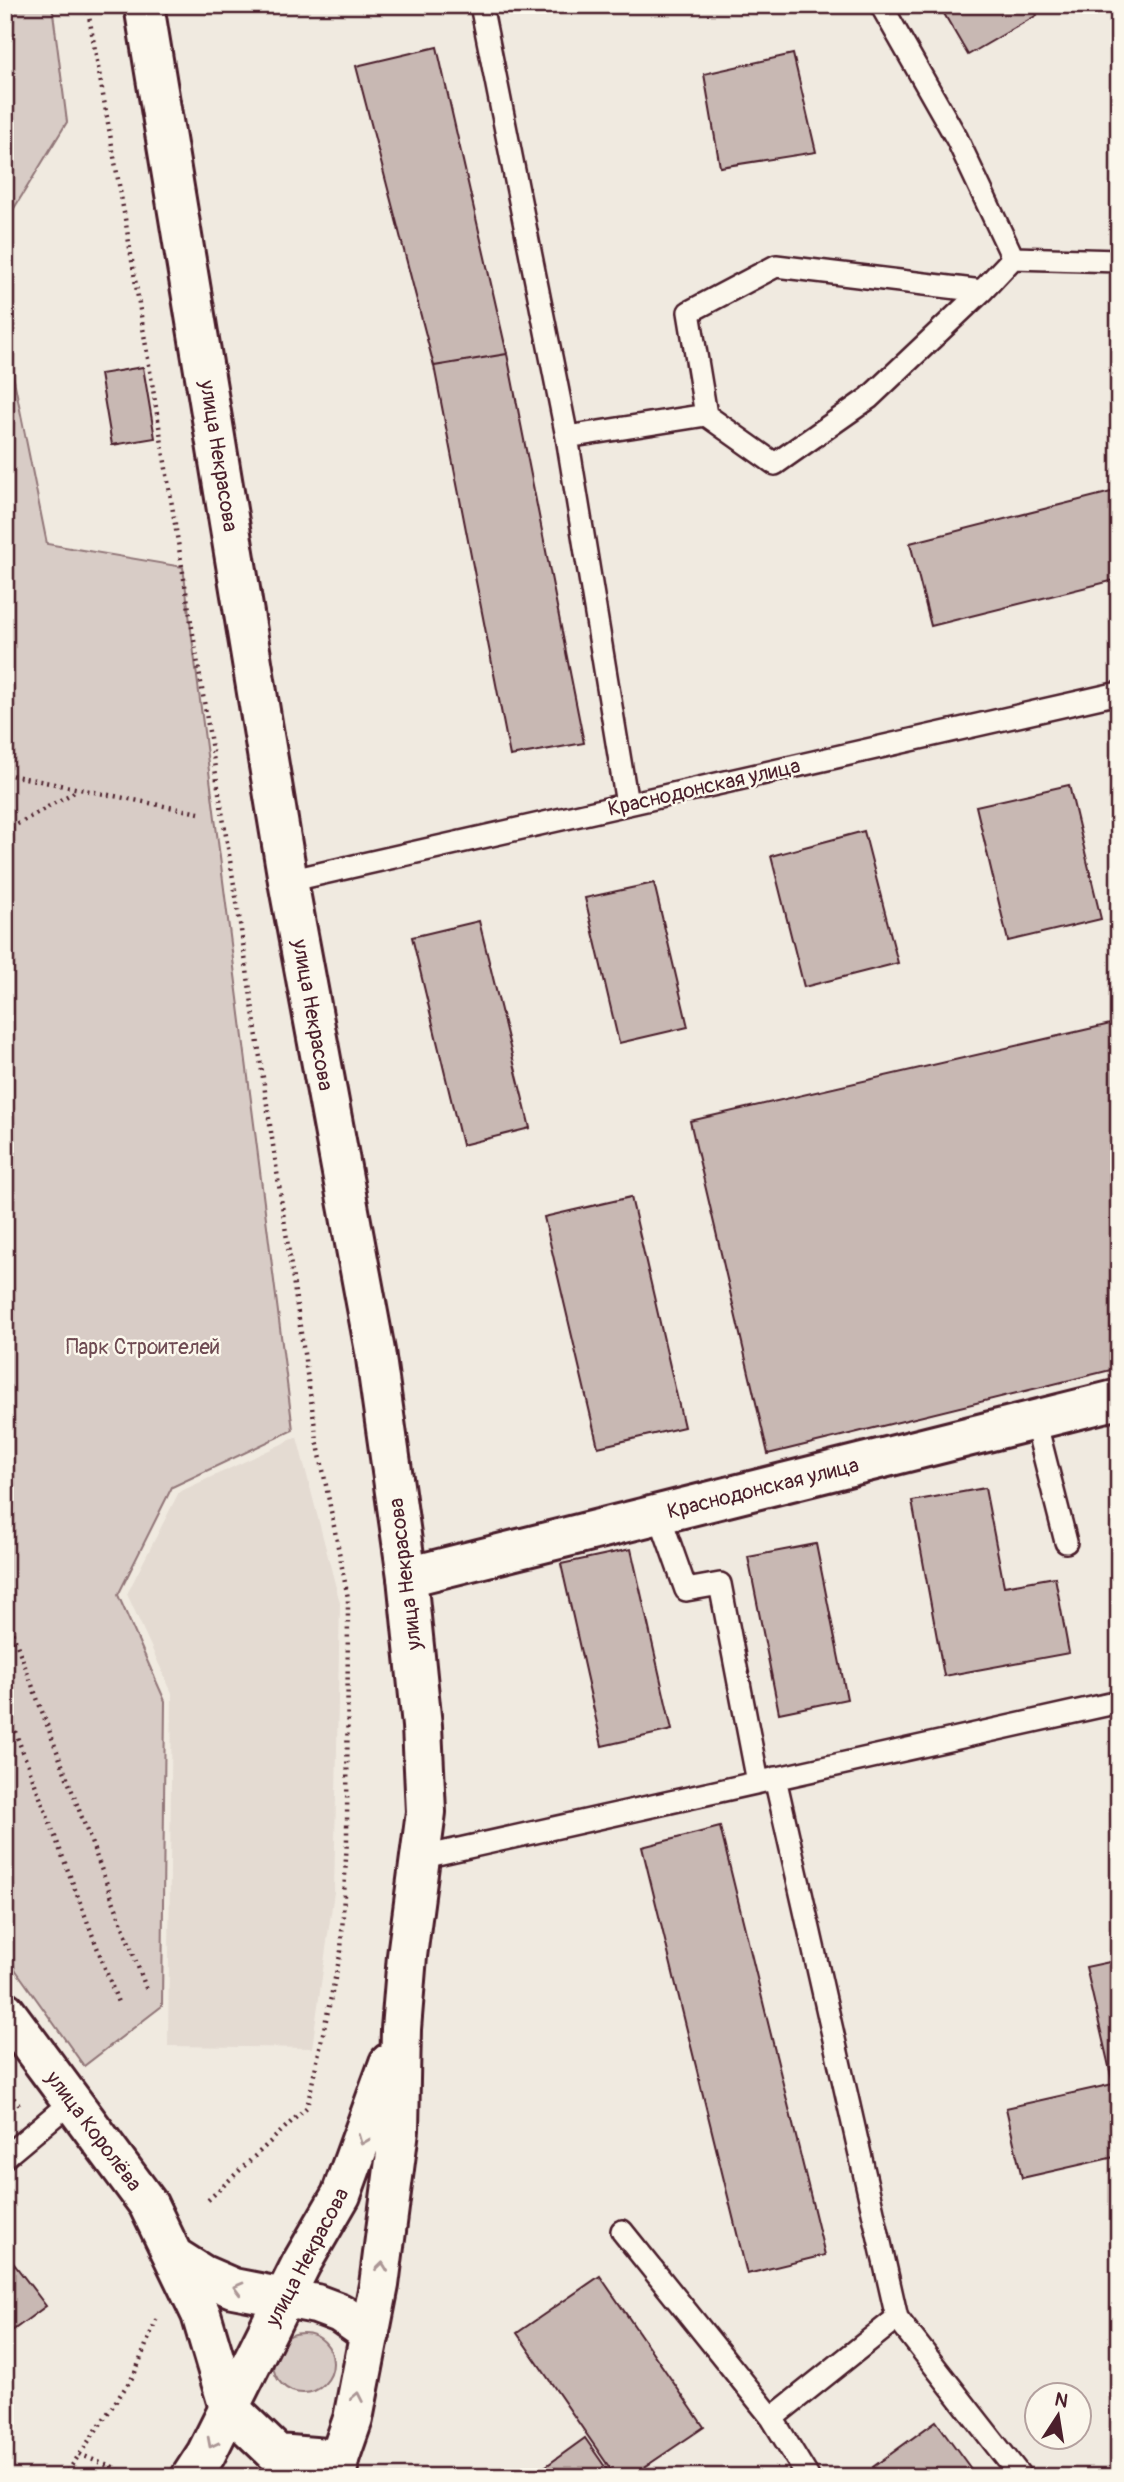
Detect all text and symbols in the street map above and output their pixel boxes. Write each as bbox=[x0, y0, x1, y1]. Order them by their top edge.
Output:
street label: улица Некрасова bbox=[193, 377, 244, 534]
street label: Краснодонская улица bbox=[605, 752, 803, 823]
street label: улица Некрасова bbox=[286, 936, 339, 1093]
park label: Парк Строителей bbox=[66, 1334, 220, 1361]
street label: Краснодонская улица bbox=[665, 1452, 862, 1525]
street label: улица Некрасова bbox=[383, 1496, 428, 1653]
street label: улица Королёва bbox=[39, 2065, 148, 2197]
one-way arrow bbox=[358, 2133, 372, 2145]
street label: улица Некрасова bbox=[259, 2183, 355, 2332]
one-way arrow bbox=[374, 2261, 389, 2273]
one-way arrow bbox=[232, 2282, 244, 2296]
north arrow bbox=[1023, 2380, 1092, 2450]
text: N bbox=[1053, 2387, 1070, 2413]
one-way arrow bbox=[349, 2391, 364, 2403]
one-way arrow bbox=[206, 2436, 220, 2448]

